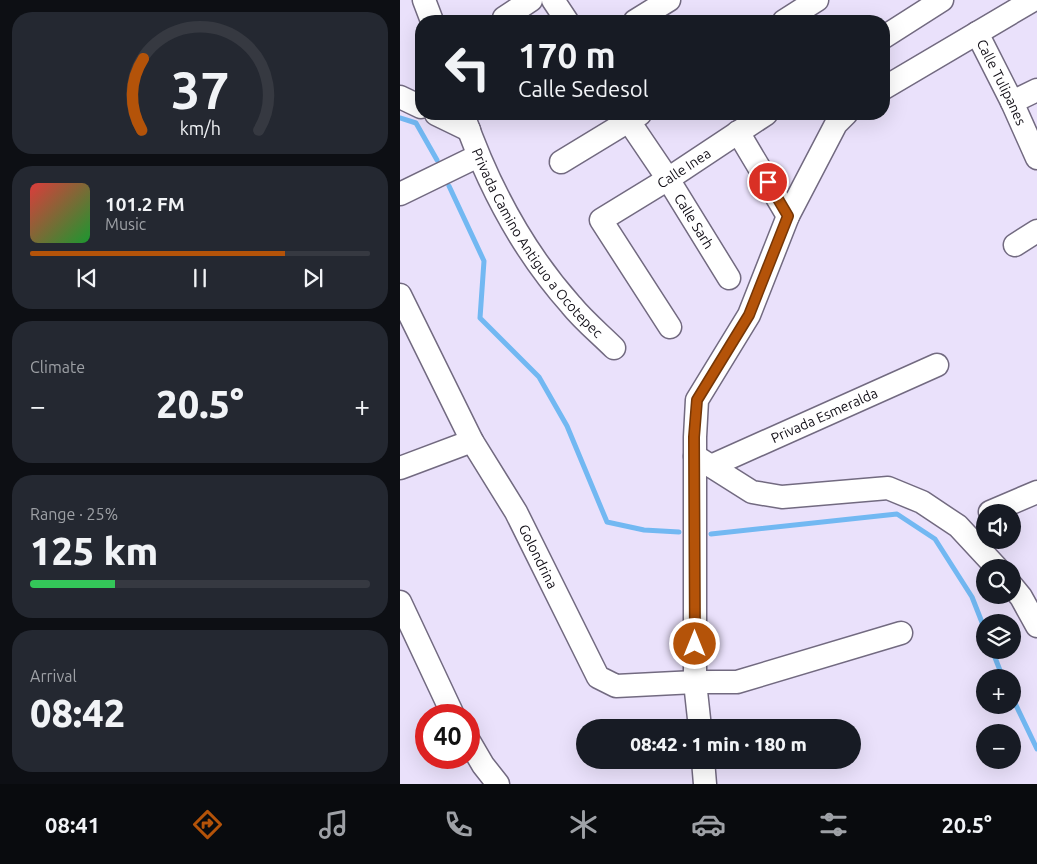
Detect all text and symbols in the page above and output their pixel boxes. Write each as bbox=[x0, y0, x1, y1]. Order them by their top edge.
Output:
icon: left bbox=[435, 35, 500, 100]
text: 170 m bbox=[518, 35, 616, 75]
street label: Calle Tulipanes bbox=[974, 37, 1029, 128]
text: 37 bbox=[171, 61, 229, 119]
text: Calle Sedesol bbox=[518, 76, 648, 101]
text: km/h bbox=[179, 118, 221, 138]
street label: Calle Inea bbox=[654, 145, 714, 192]
street label: Privada Camino Antiguo a Ocotepec bbox=[469, 146, 606, 341]
pin bbox=[747, 161, 789, 203]
icon: arrive bbox=[754, 168, 782, 196]
street label: Calle Sarh bbox=[671, 191, 717, 252]
text: 101.2 FM bbox=[105, 193, 185, 215]
text: Music bbox=[105, 215, 146, 233]
icon: previous bbox=[73, 264, 101, 292]
icon: pause bbox=[186, 264, 214, 292]
icon: next bbox=[299, 264, 327, 292]
text: Climate bbox=[30, 358, 85, 376]
text: 20.5° bbox=[156, 383, 244, 425]
street label: Privada Esmeralda bbox=[768, 385, 880, 446]
text: − bbox=[30, 390, 46, 421]
text: + bbox=[354, 390, 370, 421]
map controls bbox=[976, 504, 1021, 769]
button: sound bbox=[976, 504, 1021, 549]
text: Range · 25% bbox=[30, 505, 118, 523]
street label: Golondrina bbox=[515, 522, 561, 591]
text: 125 km bbox=[30, 530, 158, 572]
button: search bbox=[976, 559, 1021, 604]
button: layers bbox=[976, 614, 1021, 659]
position arrow bbox=[668, 617, 720, 669]
text: Arrival bbox=[30, 667, 77, 685]
button: + bbox=[976, 669, 1021, 714]
text: 08:42 bbox=[30, 692, 125, 734]
speed limit sign: 40 bbox=[415, 704, 480, 769]
button: − bbox=[976, 724, 1021, 769]
text: 08:42 · 1 min · 180 m bbox=[630, 733, 807, 755]
icon: directions bbox=[190, 807, 225, 842]
icon: music bbox=[316, 807, 351, 842]
icon: phone bbox=[441, 807, 476, 842]
icon: climate bbox=[566, 807, 601, 842]
icon: car bbox=[691, 807, 726, 842]
icon: filters bbox=[816, 807, 851, 842]
text: 08:41 bbox=[45, 812, 100, 837]
text: 20.5° bbox=[941, 812, 992, 837]

